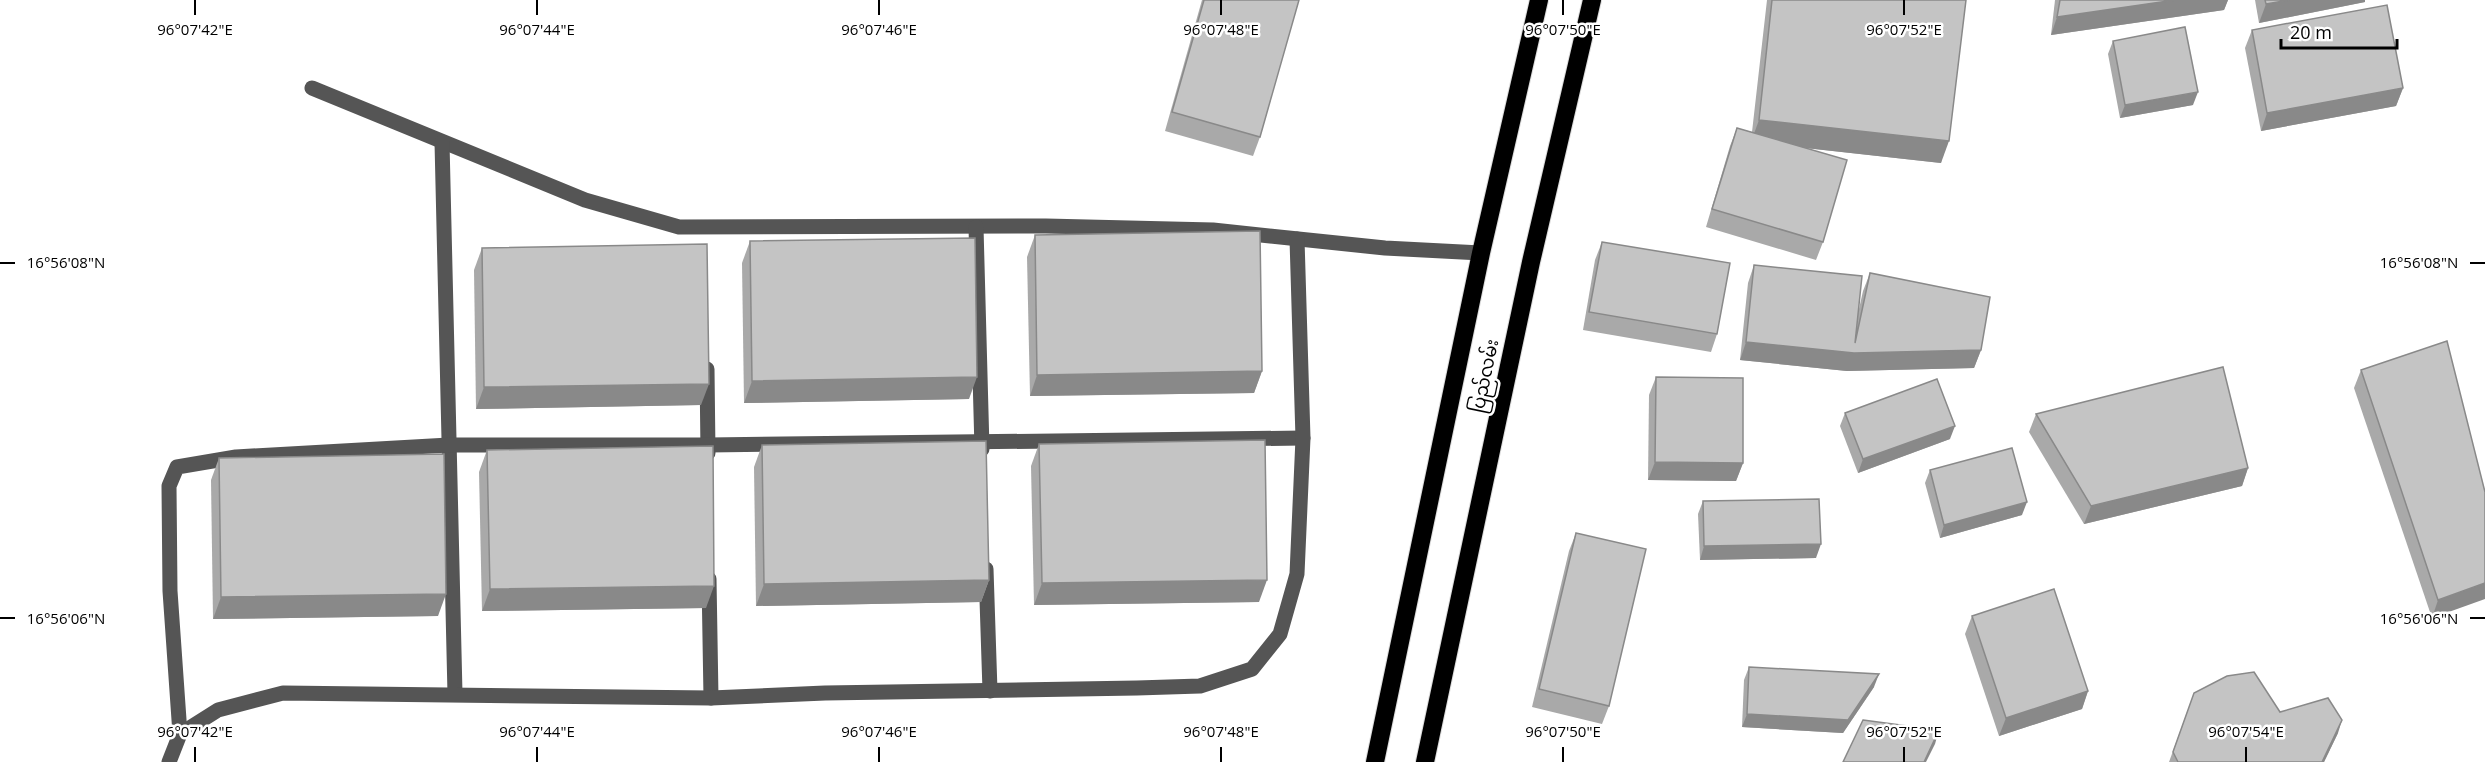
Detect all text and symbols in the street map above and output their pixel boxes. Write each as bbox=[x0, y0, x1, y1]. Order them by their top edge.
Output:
scale bar bbox=[2281, 12, 2396, 50]
text: 96°07'42"E bbox=[157, 19, 233, 39]
text: 96°07'44"E bbox=[499, 19, 575, 39]
text: 96°07'46"E bbox=[841, 19, 917, 39]
text: 96°07'48"E bbox=[1183, 19, 1259, 39]
text: 96°07'50"E bbox=[1525, 19, 1601, 39]
text: 96°07'52"E bbox=[1866, 19, 1942, 39]
text: 20 m bbox=[2290, 20, 2332, 44]
text: 16°56'08"N bbox=[27, 252, 105, 272]
text: 16°56'08"N bbox=[2380, 252, 2458, 272]
street label: ပြည်လမ်း bbox=[1464, 337, 1507, 416]
text: 16°56'06"N bbox=[27, 608, 105, 628]
text: 16°56'06"N bbox=[2380, 608, 2458, 628]
text: 96°07'42"E bbox=[157, 721, 233, 741]
text: 96°07'44"E bbox=[499, 721, 575, 741]
text: 96°07'46"E bbox=[841, 721, 917, 741]
text: 96°07'48"E bbox=[1183, 721, 1259, 741]
text: 96°07'50"E bbox=[1525, 721, 1601, 741]
text: 96°07'52"E bbox=[1866, 721, 1942, 741]
text: 96°07'54"E bbox=[2208, 721, 2284, 741]

